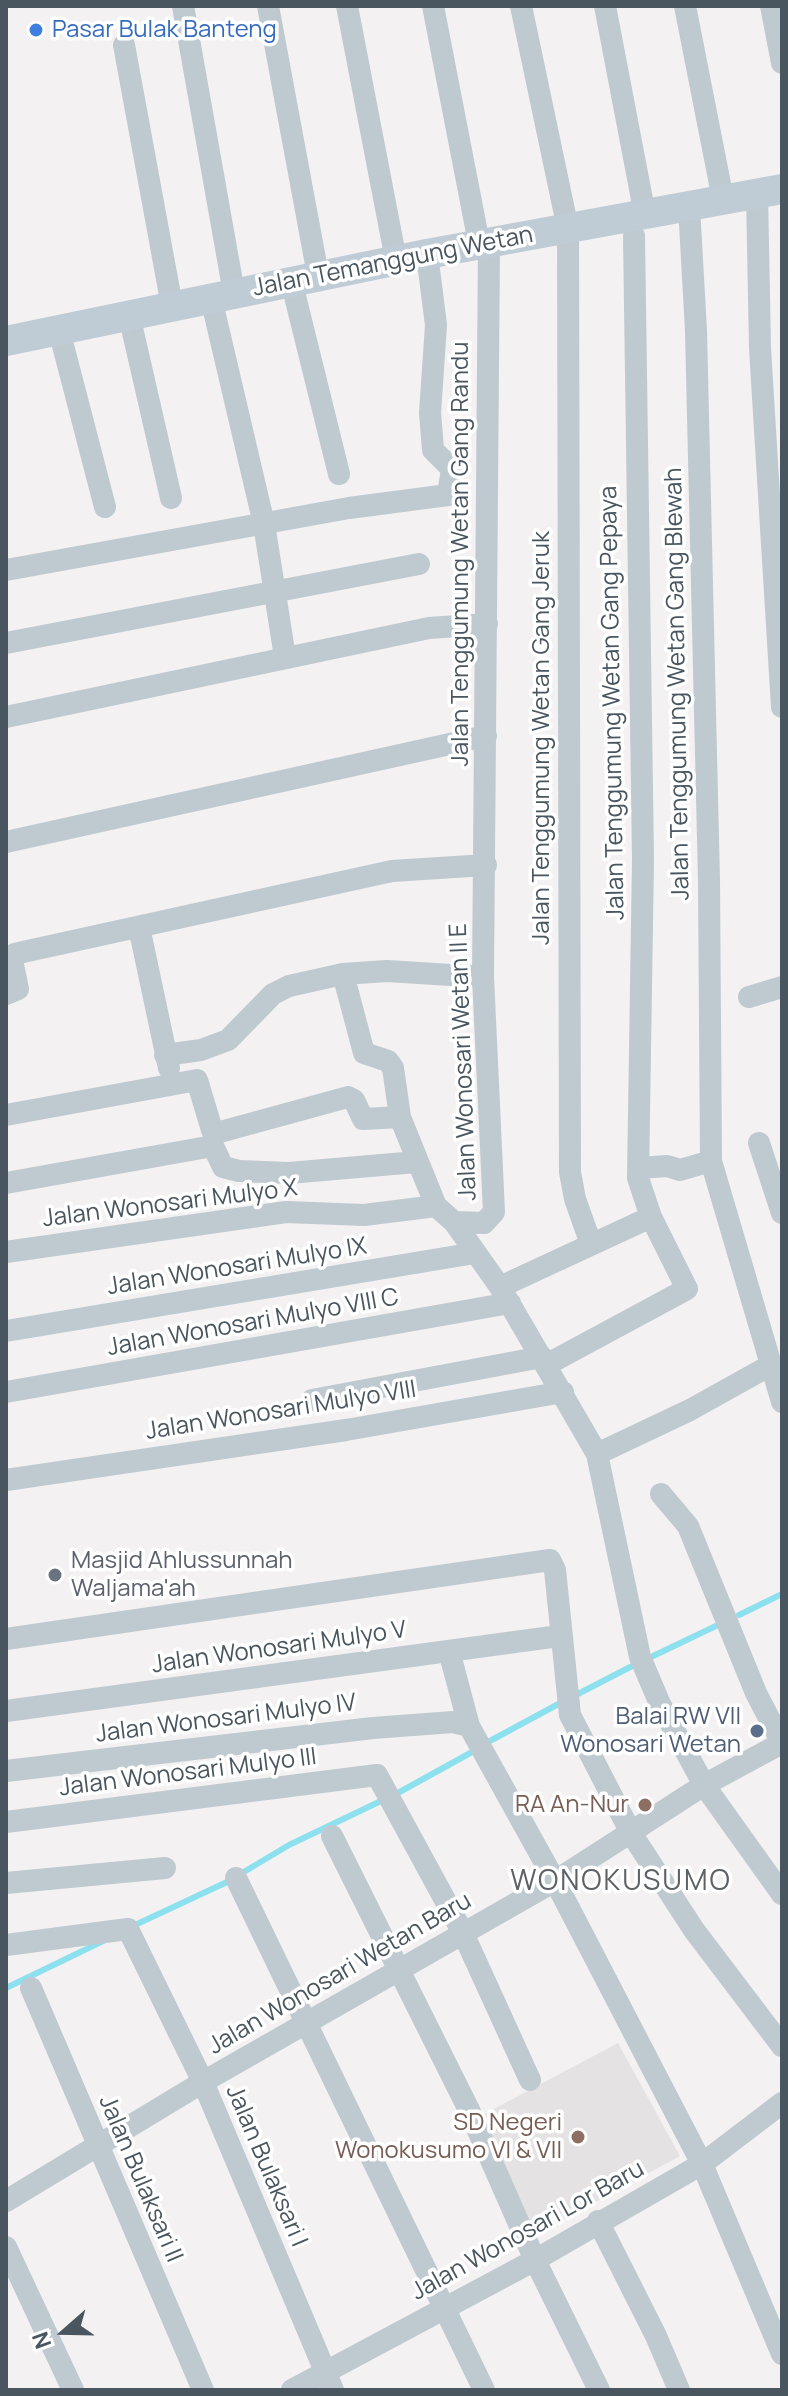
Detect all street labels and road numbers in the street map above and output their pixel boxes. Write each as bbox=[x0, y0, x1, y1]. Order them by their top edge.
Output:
street label: Jalan Temanggung Wetan bbox=[251, 221, 535, 303]
street label: Jalan Tenggumung Wetan Gang Randu bbox=[447, 342, 475, 766]
street label: Jalan Tenggumung Wetan Gang Blewah bbox=[660, 467, 696, 901]
street label: Jalan Tenggumung Wetan Gang Pepaya bbox=[595, 486, 631, 920]
street label: Jalan Tenggumung Wetan Gang Jeruk bbox=[528, 531, 556, 945]
street label: Jalan Wonosari Wetan II E bbox=[445, 923, 483, 1201]
street label: Jalan Wonosari Mulyo X bbox=[41, 1174, 299, 1234]
street label: Jalan Wonosari Mulyo IX bbox=[105, 1232, 369, 1302]
street label: Jalan Wonosari Mulyo VIII C bbox=[105, 1283, 401, 1363]
street label: Jalan Wonosari Mulyo VIII bbox=[144, 1375, 418, 1447]
street label: Jalan Wonosari Mulyo V bbox=[150, 1616, 408, 1680]
street label: Jalan Wonosari Mulyo IV bbox=[94, 1689, 358, 1749]
street label: Jalan Wonosari Mulyo III bbox=[58, 1743, 318, 1803]
street label: Jalan Wonosari Wetan Baru bbox=[203, 1887, 477, 2061]
street label: Jalan Bulaksari I bbox=[219, 2081, 313, 2251]
street label: Jalan Bulaksari II bbox=[92, 2091, 188, 2267]
street label: Jalan Wonosari Lor Baru bbox=[407, 2155, 649, 2307]

